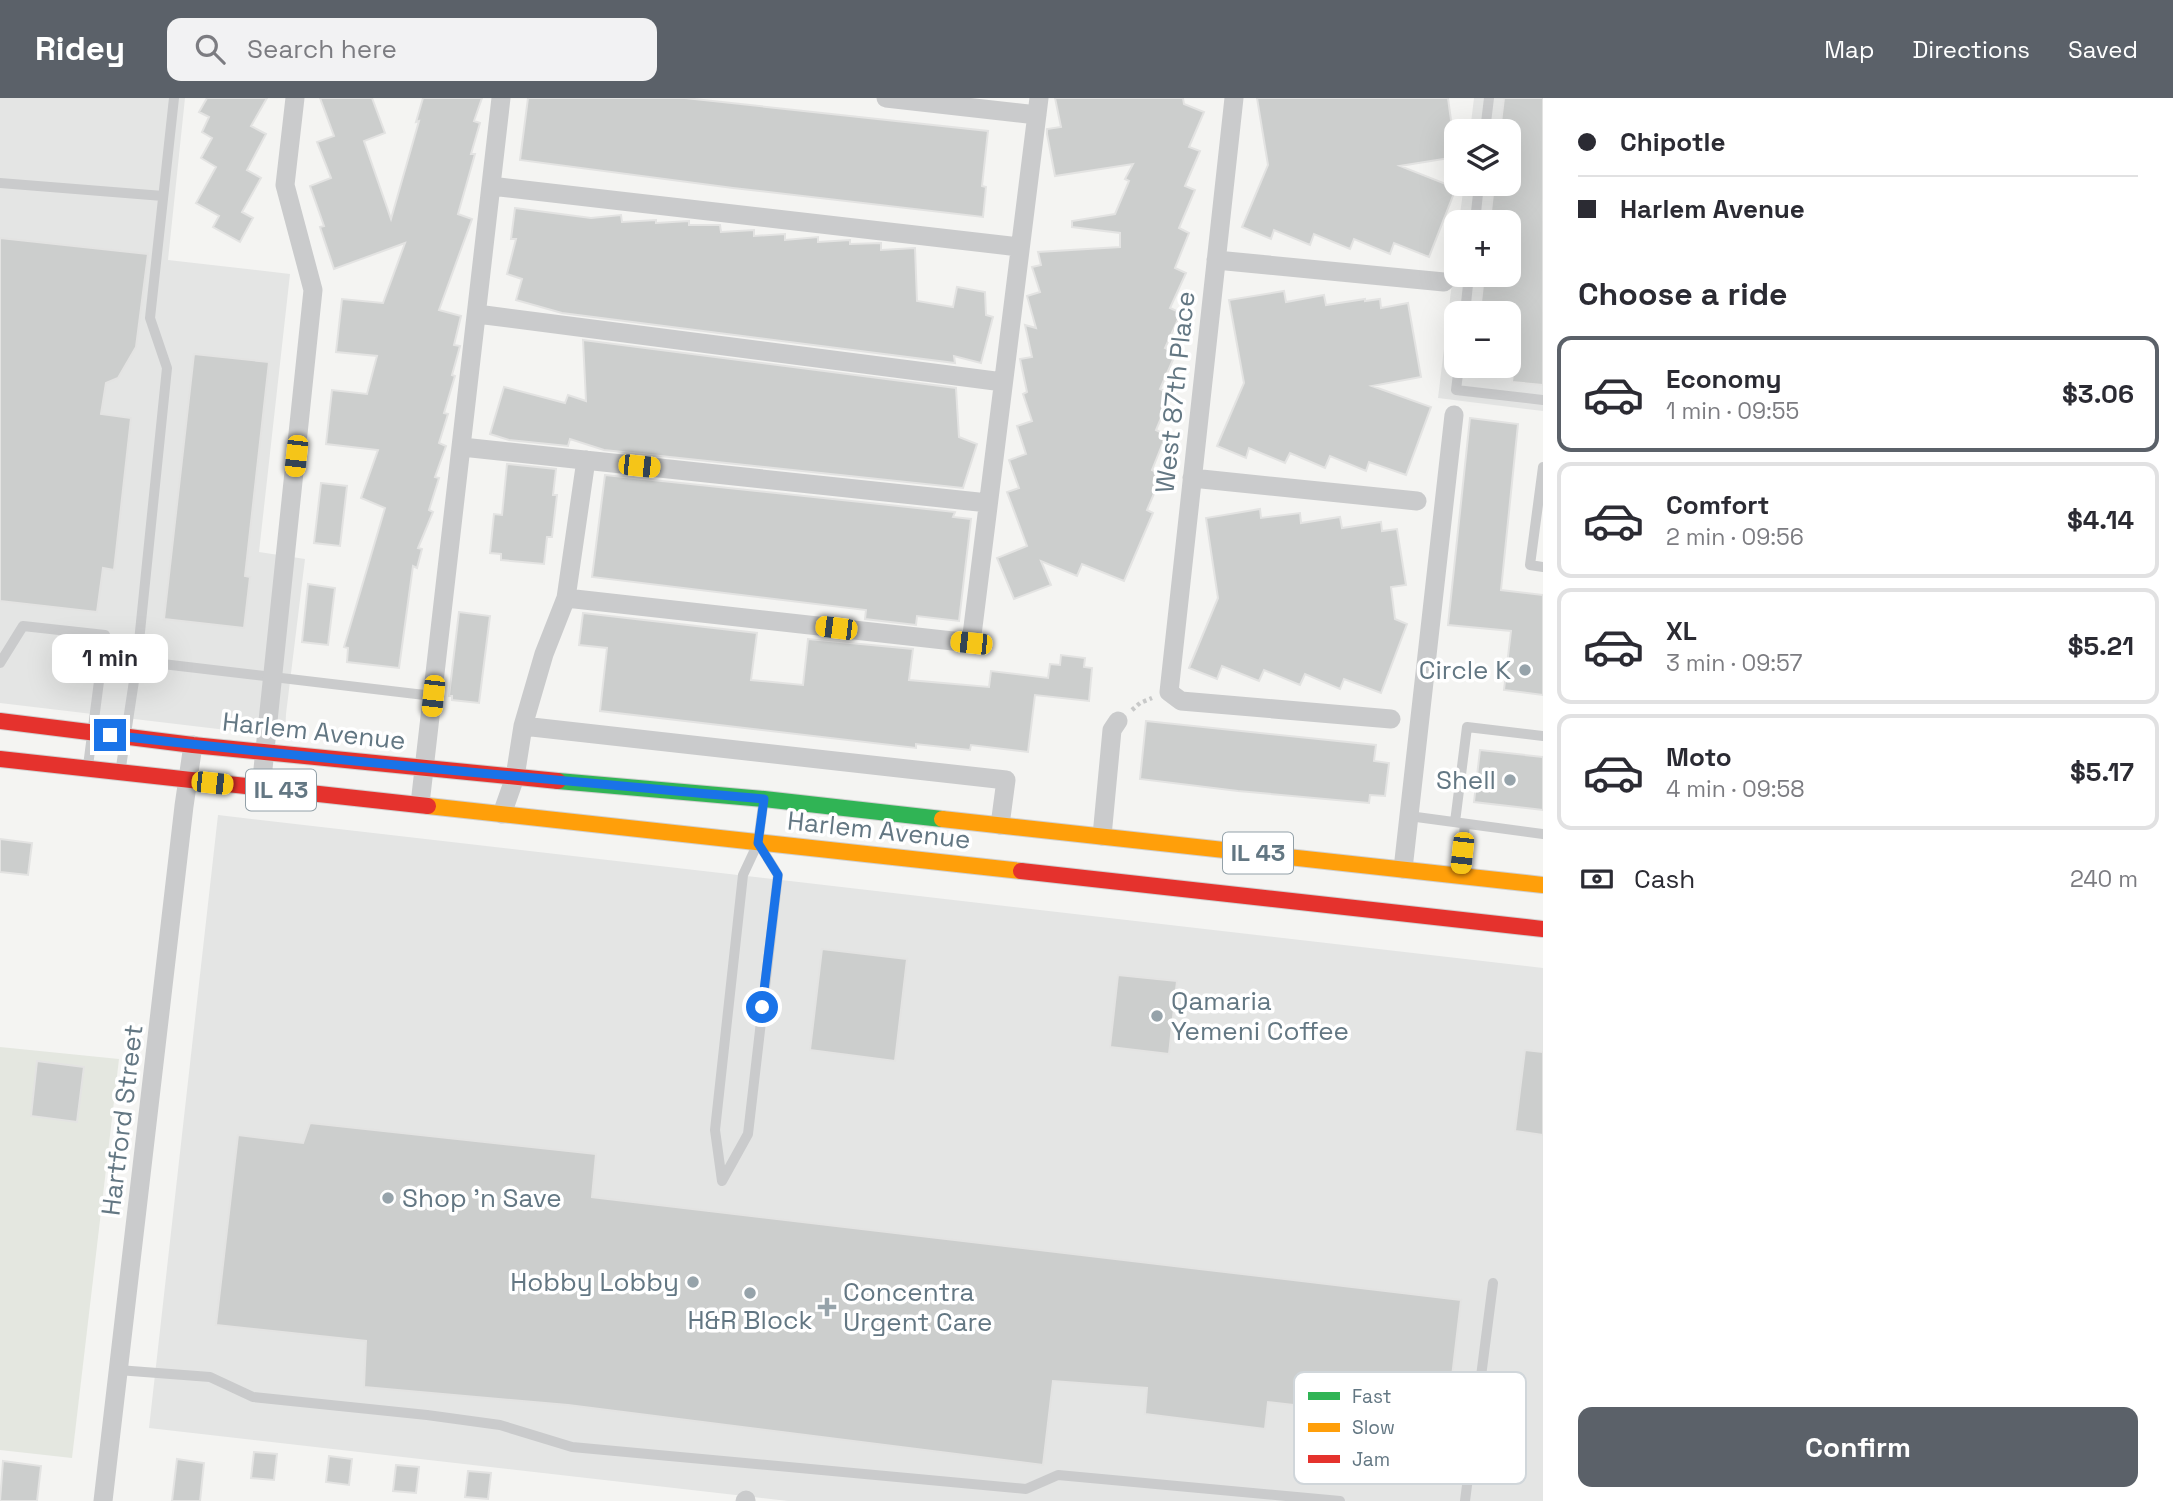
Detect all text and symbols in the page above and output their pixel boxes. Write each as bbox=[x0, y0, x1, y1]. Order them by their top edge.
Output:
search box bbox=[167, 18, 657, 81]
text: Ridey bbox=[35, 28, 125, 70]
icon: search bbox=[191, 30, 229, 68]
text: Search here bbox=[247, 32, 397, 66]
text: Map bbox=[1824, 34, 1874, 65]
text: Directions bbox=[1912, 34, 2030, 65]
text: Saved bbox=[2068, 34, 2138, 65]
map controls bbox=[1444, 119, 1521, 378]
button: layers bbox=[1444, 119, 1521, 196]
text: Chipotle bbox=[1620, 125, 1726, 159]
text: Harlem Avenue bbox=[1620, 192, 1805, 226]
button: + bbox=[1444, 210, 1521, 287]
text: Choose a ride bbox=[1578, 274, 1788, 314]
street label: West 87th Place bbox=[1148, 290, 1202, 494]
button: − bbox=[1444, 301, 1521, 378]
text: Economy bbox=[1666, 362, 1782, 396]
icon: car bbox=[1582, 363, 1645, 426]
text: $3.06 bbox=[2062, 377, 2134, 411]
text: 1 min · 09:55 bbox=[1666, 396, 1799, 426]
car bbox=[284, 434, 309, 478]
car bbox=[618, 453, 661, 479]
text: Comfort bbox=[1666, 488, 1769, 522]
icon: car bbox=[1582, 489, 1645, 552]
text: $4.14 bbox=[2067, 503, 2134, 537]
text: 2 min · 09:56 bbox=[1666, 522, 1804, 552]
text: XL bbox=[1666, 614, 1697, 648]
car bbox=[814, 615, 859, 641]
icon: car bbox=[1582, 615, 1645, 678]
text: $5.21 bbox=[2068, 629, 2134, 663]
car bbox=[950, 630, 993, 656]
callout: 1 min bbox=[52, 634, 168, 682]
text: 1 min bbox=[82, 643, 138, 673]
text: 3 min · 09:57 bbox=[1666, 648, 1803, 678]
place label: Circle K bbox=[1419, 653, 1511, 687]
marker: Circle K bbox=[1517, 662, 1533, 678]
car bbox=[421, 674, 446, 718]
street label: Harlem Avenue bbox=[221, 704, 407, 758]
route end bbox=[94, 719, 126, 751]
text: Moto bbox=[1666, 740, 1732, 774]
icon: car bbox=[1582, 741, 1645, 804]
text: $5.17 bbox=[2070, 755, 2134, 789]
place label: Shell bbox=[1436, 763, 1496, 797]
car bbox=[191, 770, 234, 796]
road number: IL 43 bbox=[246, 770, 316, 810]
marker: Shell bbox=[1502, 772, 1518, 788]
text: 4 min · 09:58 bbox=[1666, 774, 1805, 804]
street label: Harlem Avenue bbox=[786, 803, 972, 857]
car bbox=[1450, 831, 1475, 875]
road number: IL 43 bbox=[1223, 832, 1293, 874]
icon: cash bbox=[1578, 860, 1616, 898]
text: Cash bbox=[1634, 862, 1695, 896]
text: 240 m bbox=[2070, 864, 2138, 894]
place label: Qamaria Yemeni Coffee bbox=[1171, 984, 1349, 1048]
route start bbox=[746, 991, 778, 1023]
marker: Qamaria Yemeni Coffee bbox=[1149, 1008, 1165, 1024]
street label: Hartford Street bbox=[93, 1023, 151, 1217]
place label: Shop 'n Save bbox=[402, 1181, 562, 1215]
marker: Shop 'n Save bbox=[380, 1190, 396, 1206]
place label: Hobby Lobby bbox=[510, 1265, 679, 1299]
marker: Hobby Lobby bbox=[685, 1274, 701, 1290]
place label: Concentra Urgent Care bbox=[843, 1275, 992, 1339]
marker: H&R Block bbox=[742, 1285, 758, 1301]
marker: Concentra Urgent Care bbox=[817, 1297, 837, 1317]
place label: H&R Block bbox=[687, 1303, 813, 1337]
legend bbox=[1294, 1372, 1526, 1484]
text: Fast bbox=[1352, 1384, 1392, 1409]
button: Confirm bbox=[1578, 1407, 2138, 1487]
text: Slow bbox=[1352, 1415, 1395, 1440]
text: Jam bbox=[1352, 1447, 1390, 1472]

